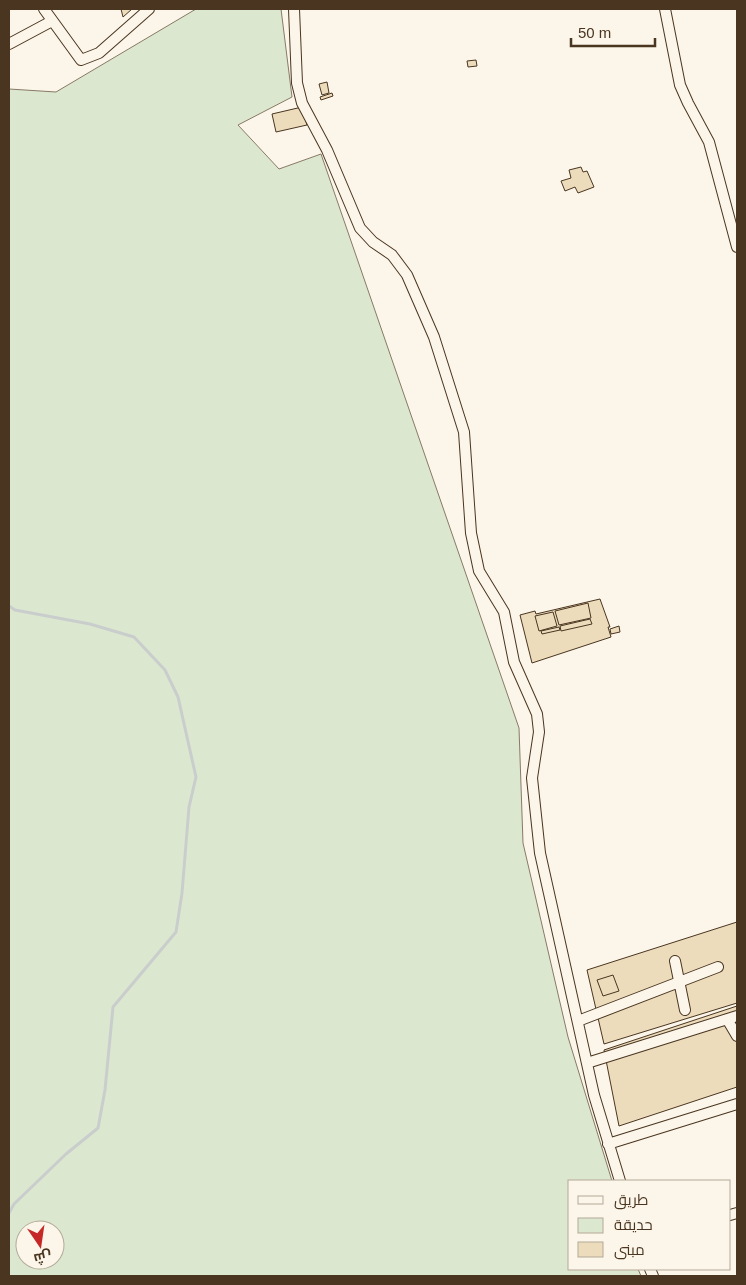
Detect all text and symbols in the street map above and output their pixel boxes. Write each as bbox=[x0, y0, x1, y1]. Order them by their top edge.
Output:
scale bar bbox=[571, 15, 655, 47]
text: 50 m bbox=[578, 24, 611, 41]
legend bbox=[568, 1180, 731, 1270]
text: طريق bbox=[614, 1191, 648, 1210]
text: حديقة bbox=[614, 1216, 653, 1233]
north arrow bbox=[15, 1220, 65, 1270]
text: مبنى bbox=[614, 1241, 645, 1260]
text: ش bbox=[32, 1247, 53, 1267]

